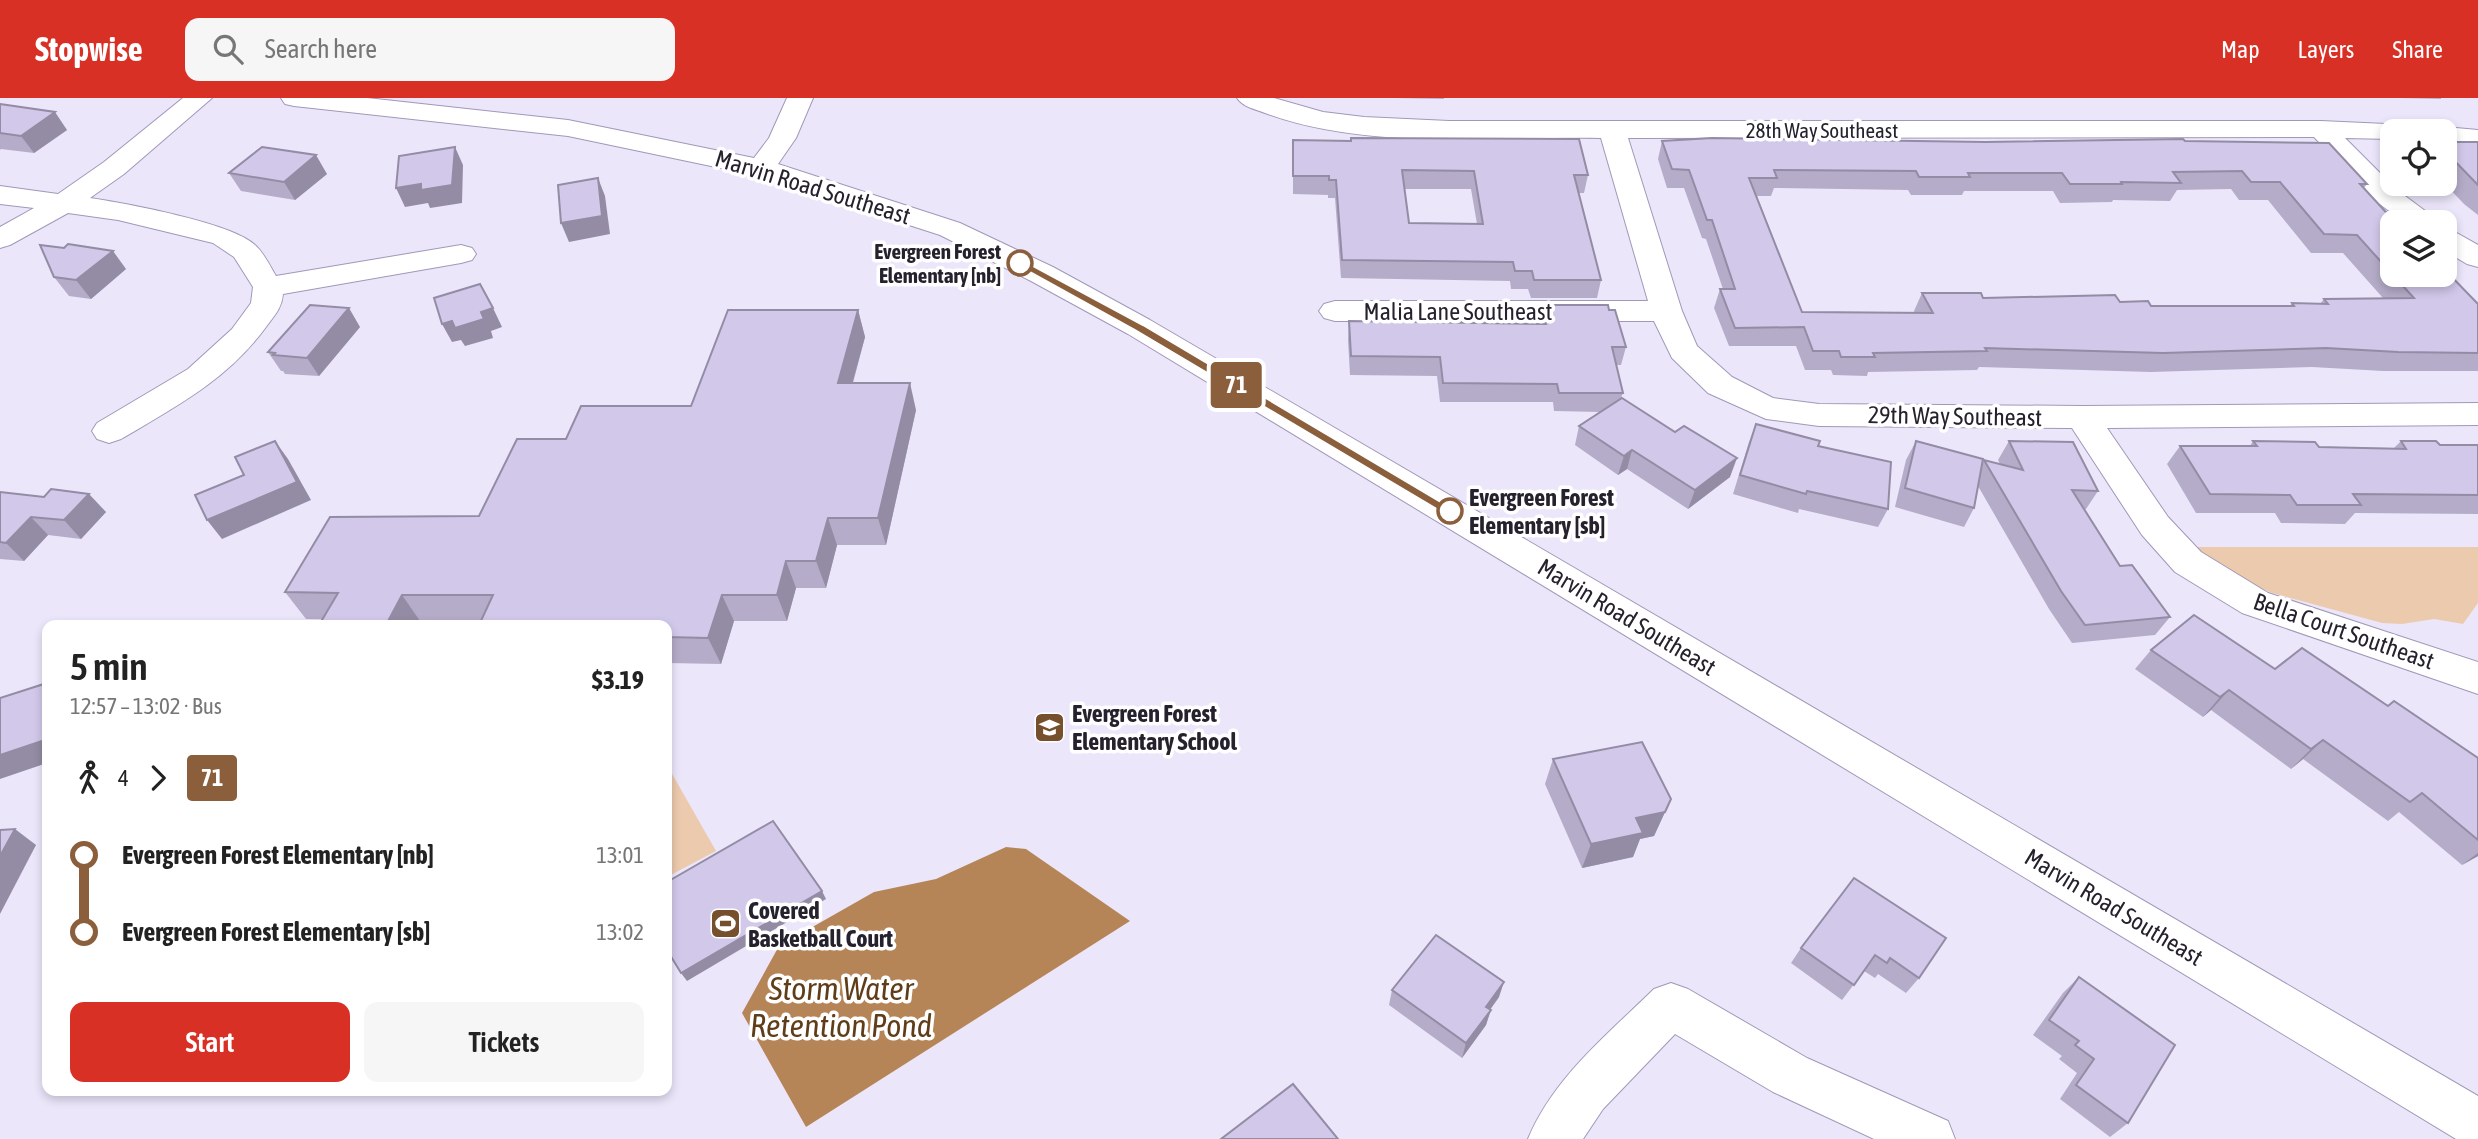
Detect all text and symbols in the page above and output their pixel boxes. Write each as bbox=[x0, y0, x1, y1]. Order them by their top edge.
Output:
search box bbox=[185, 18, 675, 81]
text: Stopwise bbox=[35, 30, 143, 68]
icon: search bbox=[209, 30, 247, 68]
text: Search here bbox=[265, 34, 377, 64]
text: Map bbox=[2221, 36, 2260, 63]
text: Layers bbox=[2298, 36, 2354, 63]
text: Share bbox=[2392, 36, 2443, 63]
street label: 28th Way Southeast bbox=[1746, 118, 1898, 142]
map controls bbox=[2380, 119, 2457, 287]
button: locate bbox=[2380, 119, 2457, 196]
street label: Marvin Road Southeast bbox=[712, 144, 914, 230]
button: layers bbox=[2380, 210, 2457, 287]
place label: Evergreen Forest Elementary [nb] bbox=[874, 239, 1001, 287]
marker: Evergreen Forest Elementary [nb] bbox=[1007, 250, 1033, 276]
street label: Malia Lane Southeast bbox=[1364, 298, 1552, 325]
line badge: 71 bbox=[1204, 362, 1268, 408]
text: 71 bbox=[1225, 371, 1247, 398]
street label: 29th Way Southeast bbox=[1868, 401, 2042, 431]
place label: Evergreen Forest Elementary [sb] bbox=[1469, 484, 1614, 539]
marker: Evergreen Forest Elementary [sb] bbox=[1437, 498, 1463, 524]
street label: Marvin Road Southeast bbox=[1533, 553, 1721, 681]
street label: Bella Court Southeast bbox=[2250, 587, 2438, 675]
text: 5 min bbox=[70, 645, 148, 688]
text: $3.19 bbox=[592, 665, 644, 695]
text: 12:57 – 13:02 · Bus bbox=[70, 693, 222, 719]
place label: Evergreen Forest Elementary School bbox=[1072, 700, 1238, 755]
school or university icon: Evergreen Forest Elementary School bbox=[1032, 710, 1066, 744]
icon: walk bbox=[70, 759, 108, 797]
icon: forward bbox=[139, 759, 177, 797]
text: 71 bbox=[201, 764, 223, 791]
text: 4 bbox=[118, 765, 129, 791]
text: Evergreen Forest Elementary [nb] bbox=[122, 840, 434, 870]
text: 13:01 bbox=[596, 842, 644, 868]
street label: Marvin Road Southeast bbox=[2020, 843, 2208, 971]
place label: Covered Basketball Court bbox=[748, 897, 893, 952]
sports icon: Covered Basketball Court bbox=[708, 907, 742, 941]
text: Evergreen Forest Elementary [sb] bbox=[122, 917, 430, 947]
text: 13:02 bbox=[596, 919, 644, 945]
water label: Storm Water Retention Pond bbox=[750, 970, 932, 1044]
button: Start bbox=[70, 1002, 350, 1082]
button: Tickets bbox=[364, 1002, 644, 1082]

